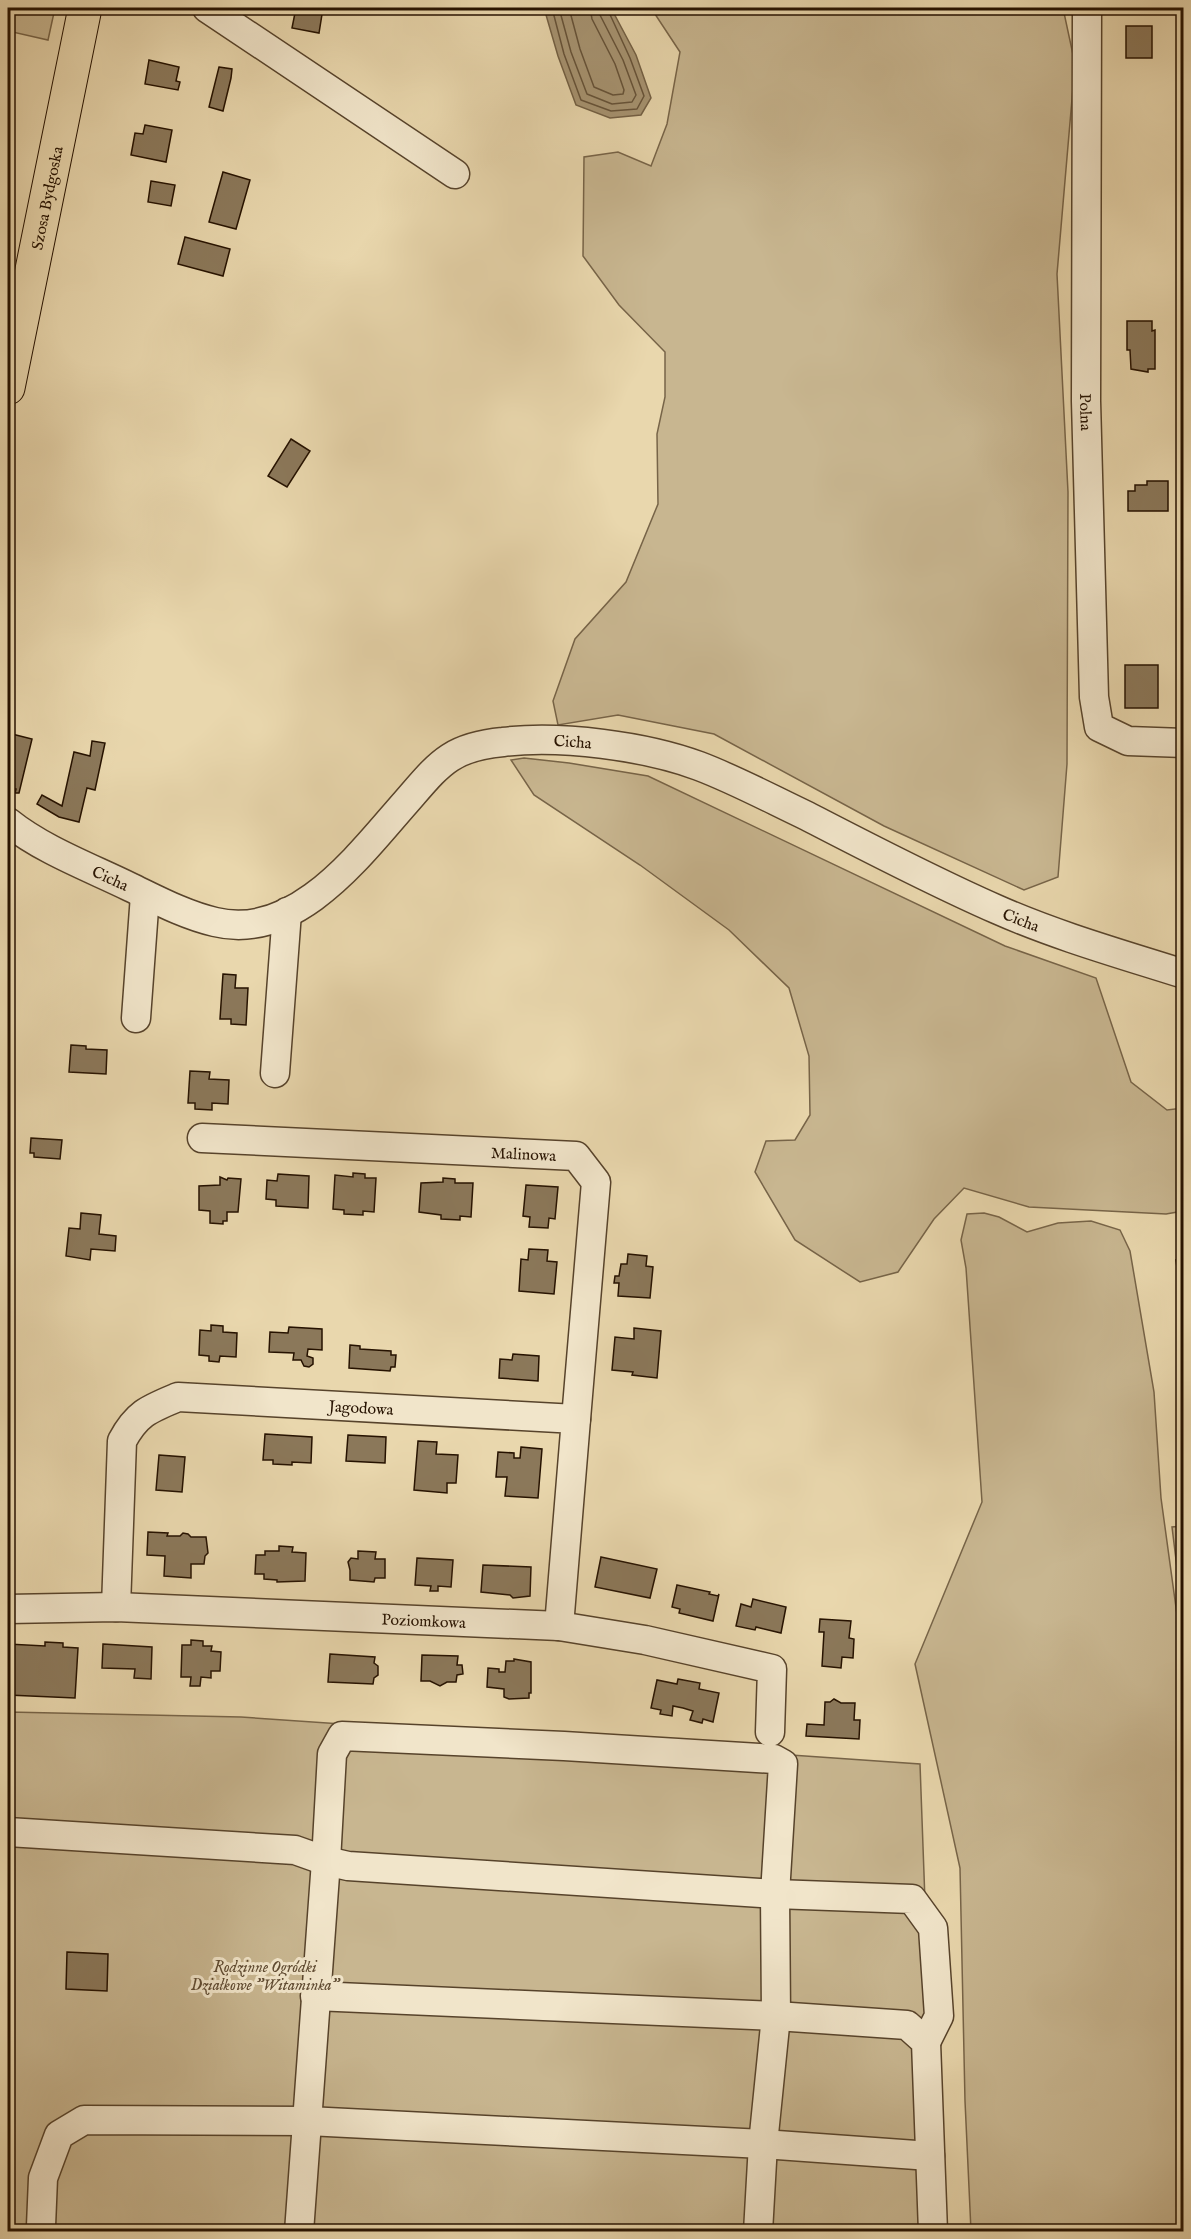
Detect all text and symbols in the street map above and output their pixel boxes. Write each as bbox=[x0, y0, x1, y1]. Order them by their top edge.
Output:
street label: Szosa Bydgoska bbox=[28, 145, 69, 252]
street label: Polna bbox=[1074, 393, 1095, 431]
street label: Cicha bbox=[553, 732, 593, 755]
street label: Cicha bbox=[88, 863, 131, 897]
street label: Cicha bbox=[999, 905, 1042, 938]
street label: Malinowa bbox=[491, 1144, 557, 1167]
street label: Jagodowa bbox=[326, 1397, 394, 1421]
street label: Poziomkowa bbox=[381, 1610, 466, 1634]
park label: Rodzinne Ogródki Działkowe "Witaminka" bbox=[191, 1958, 341, 1996]

